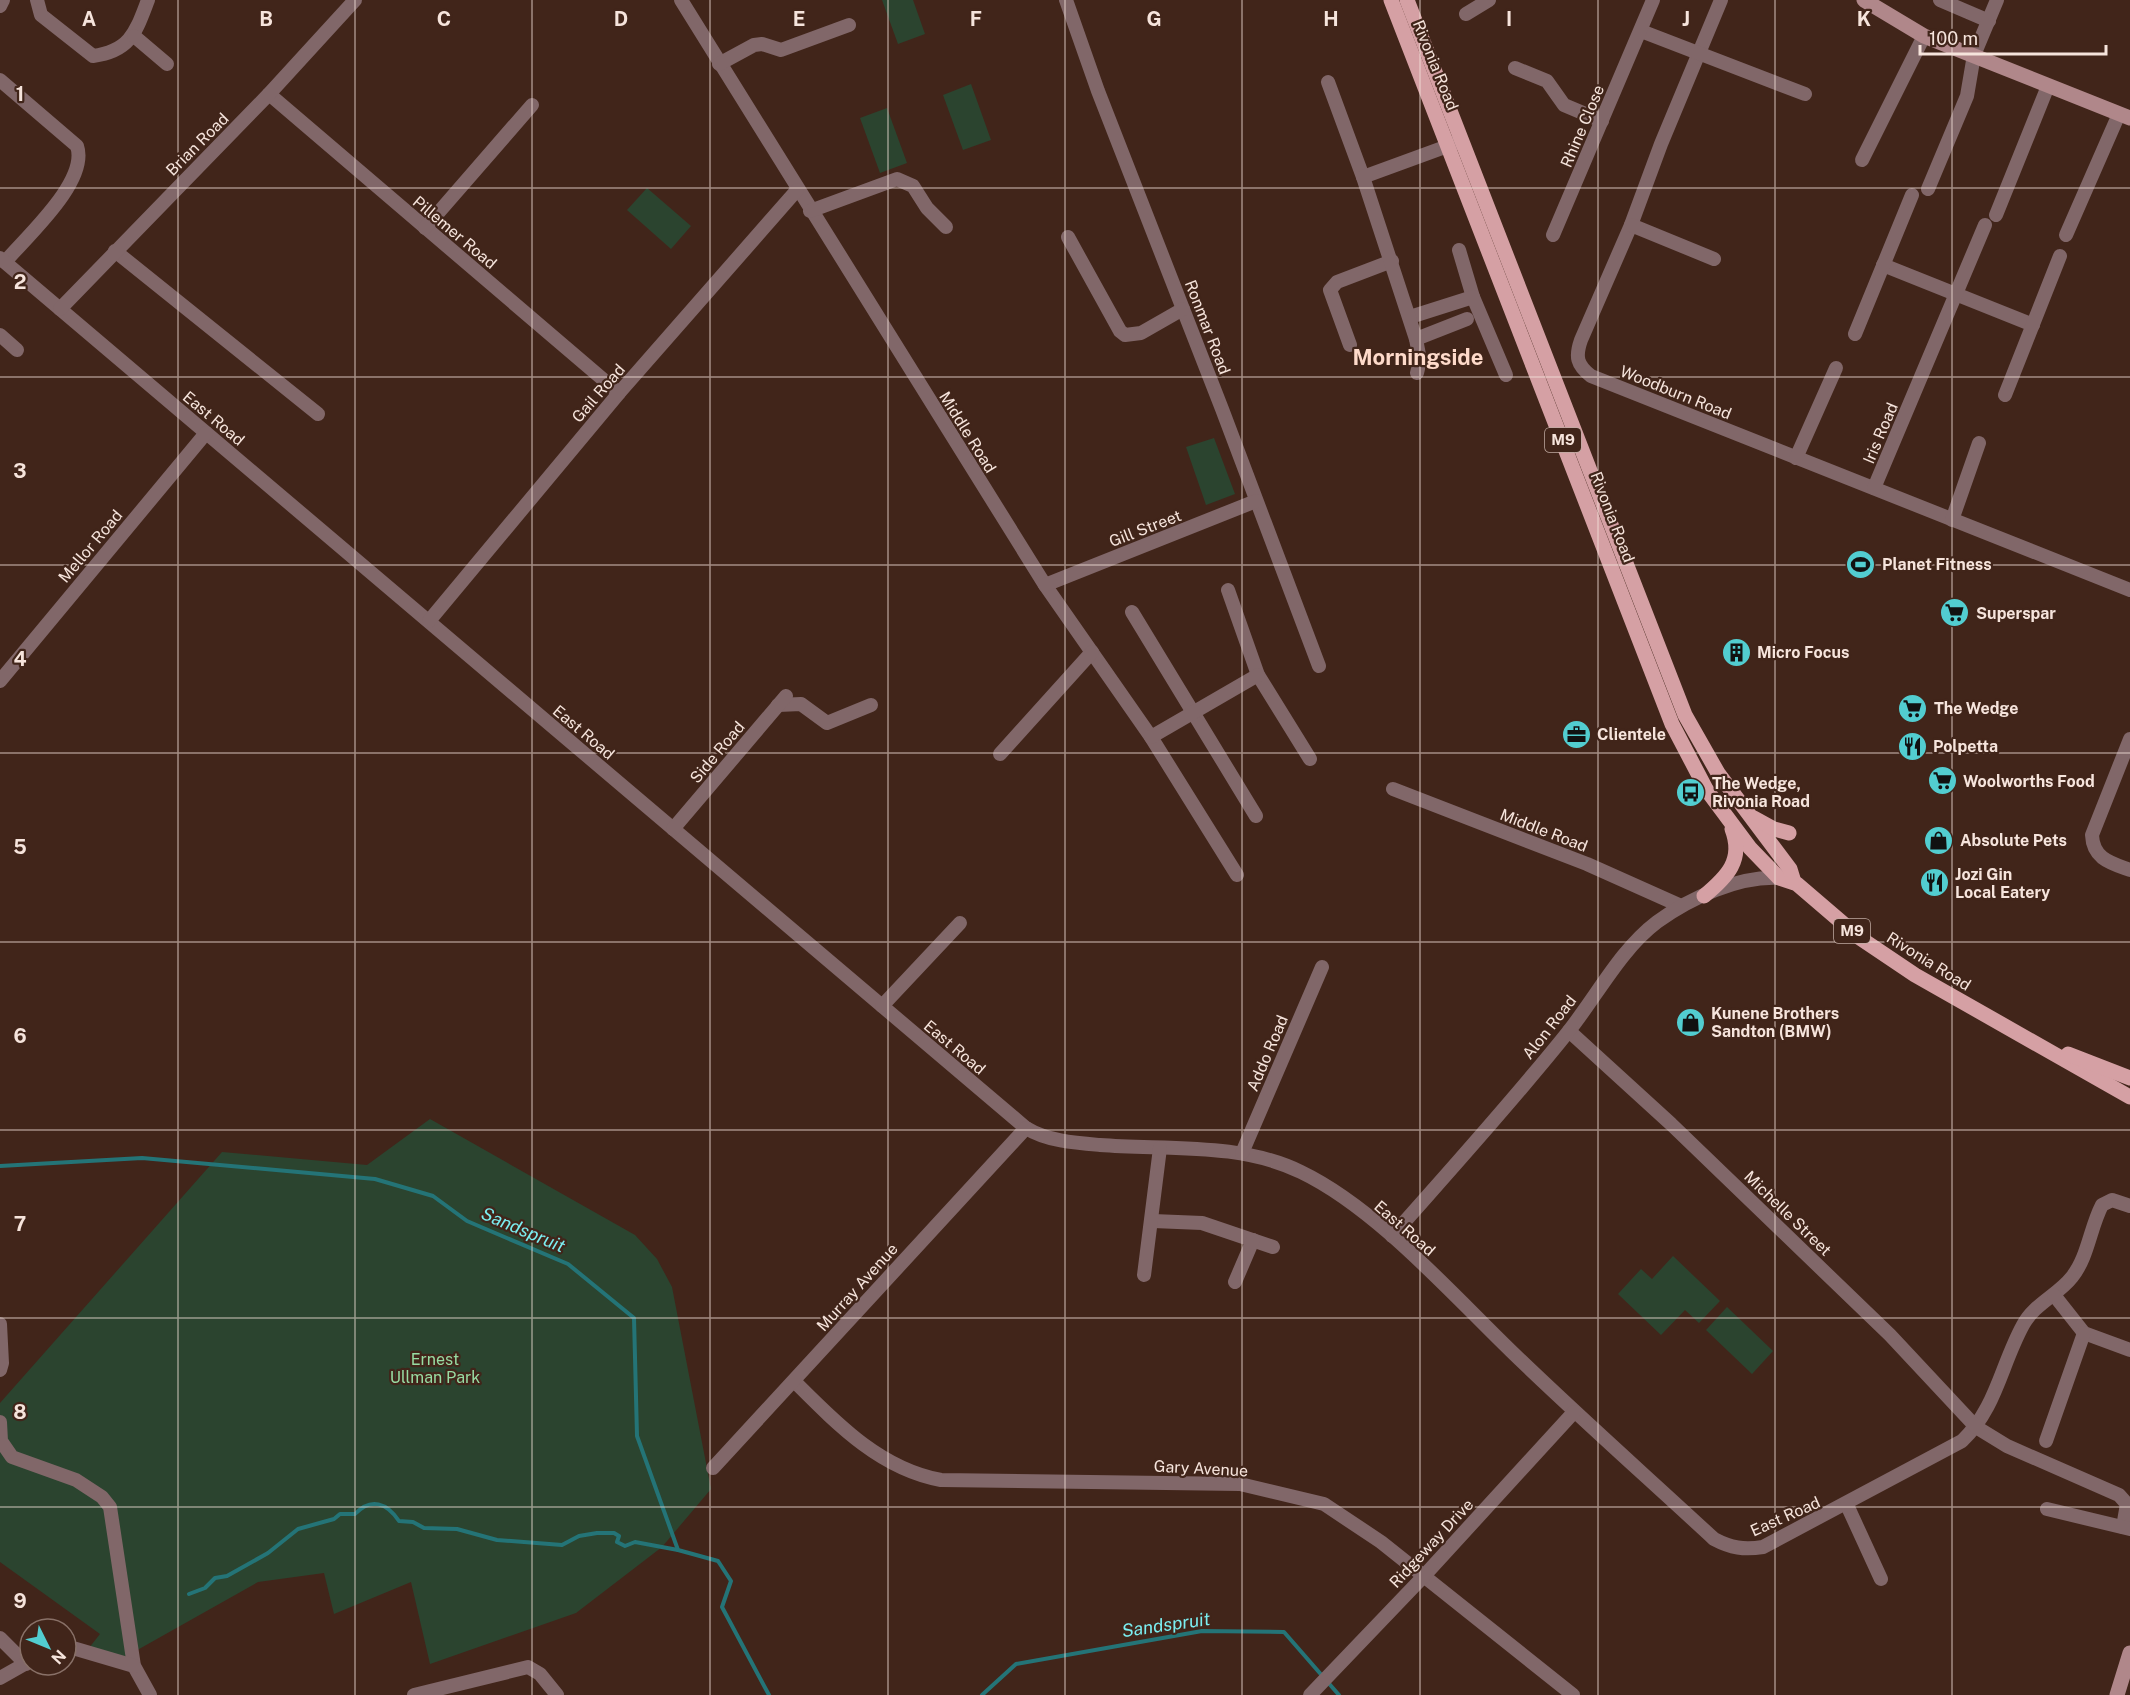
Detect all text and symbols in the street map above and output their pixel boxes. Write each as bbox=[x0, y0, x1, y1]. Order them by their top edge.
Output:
text: A bbox=[82, 7, 96, 31]
text: B bbox=[259, 7, 273, 31]
text: C bbox=[437, 7, 451, 31]
text: D bbox=[614, 7, 628, 31]
text: E bbox=[793, 7, 805, 31]
text: F bbox=[970, 7, 982, 31]
text: G bbox=[1146, 7, 1162, 31]
text: H bbox=[1323, 7, 1339, 31]
text: I bbox=[1506, 7, 1512, 31]
text: J bbox=[1682, 7, 1690, 31]
text: K bbox=[1857, 7, 1871, 31]
street label: Rivonia Road bbox=[1409, 17, 1462, 113]
scale bar bbox=[1920, 18, 2106, 56]
text: 100 m bbox=[1929, 28, 1978, 49]
text: 1 bbox=[16, 82, 24, 106]
street label: Rhine Close bbox=[1557, 82, 1608, 170]
street label: Brian Road bbox=[162, 109, 233, 180]
street label: Pillemer Road bbox=[409, 192, 500, 273]
text: 2 bbox=[14, 270, 26, 294]
street label: Ronmar Road bbox=[1181, 277, 1234, 377]
district label: Morningside bbox=[1353, 344, 1483, 370]
street label: Gail Road bbox=[568, 360, 629, 426]
street label: Woodburn Road bbox=[1617, 361, 1734, 423]
street label: East Road bbox=[179, 387, 248, 450]
street label: Middle Road bbox=[935, 388, 1000, 477]
street label: Iris Road bbox=[1859, 400, 1902, 467]
road number: M9 bbox=[1545, 428, 1581, 452]
text: 3 bbox=[13, 459, 27, 483]
street label: Rivonia Road bbox=[1587, 469, 1639, 565]
street label: Mellor Road bbox=[54, 506, 126, 587]
street label: Gill Street bbox=[1106, 506, 1184, 551]
sports icon: Planet Fitness bbox=[1845, 548, 1877, 580]
place label: Planet Fitness bbox=[1882, 555, 1992, 574]
supermarket icon: Superspar bbox=[1939, 597, 1971, 629]
place label: Superspar bbox=[1976, 604, 2056, 623]
building icon: Micro Focus bbox=[1720, 636, 1752, 668]
place label: Micro Focus bbox=[1757, 643, 1849, 662]
text: 4 bbox=[13, 647, 27, 671]
supermarket icon: The Wedge bbox=[1897, 692, 1929, 724]
place label: The Wedge bbox=[1934, 699, 2018, 718]
street label: East Road bbox=[549, 701, 618, 764]
street label: Side Road bbox=[686, 718, 749, 787]
office icon: Clientele bbox=[1560, 718, 1592, 750]
place label: Clientele bbox=[1597, 725, 1666, 744]
restaurant icon: Polpetta bbox=[1896, 730, 1928, 762]
place label: Polpetta bbox=[1933, 737, 1998, 756]
supermarket icon: Woolworths Food bbox=[1926, 765, 1958, 797]
place label: Woolworths Food bbox=[1963, 772, 2095, 791]
place label: The Wedge, Rivonia Road bbox=[1712, 774, 1810, 811]
bus stop icon: The Wedge, Rivonia Road bbox=[1675, 776, 1707, 808]
street label: Middle Road bbox=[1497, 805, 1590, 856]
shop icon: Absolute Pets bbox=[1923, 824, 1955, 856]
place label: Absolute Pets bbox=[1960, 831, 2067, 850]
text: 5 bbox=[13, 835, 27, 859]
place label: Jozi Gin Local Eatery bbox=[1955, 865, 2050, 902]
restaurant icon: Jozi Gin Local Eatery bbox=[1918, 867, 1950, 899]
road number: M9 bbox=[1834, 919, 1870, 943]
street label: Rivonia Road bbox=[1883, 928, 1974, 995]
street label: Alon Road bbox=[1519, 992, 1580, 1063]
place label: Kunene Brothers Sandton (BMW) bbox=[1711, 1004, 1839, 1041]
shop icon: Kunene Brothers Sandton (BMW) bbox=[1674, 1006, 1706, 1038]
street label: Addo Road bbox=[1243, 1012, 1292, 1094]
street label: East Road bbox=[920, 1016, 989, 1079]
text: 6 bbox=[13, 1024, 27, 1048]
street label: Michelle Street bbox=[1740, 1167, 1835, 1260]
street label: East Road bbox=[1370, 1197, 1439, 1260]
water label: Sandspruit bbox=[478, 1202, 569, 1257]
text: 7 bbox=[14, 1212, 26, 1236]
street label: Murray Avenue bbox=[813, 1239, 902, 1335]
park label: Ernest Ullman Park bbox=[390, 1350, 480, 1387]
text: 8 bbox=[13, 1400, 27, 1424]
street label: Gary Avenue bbox=[1153, 1457, 1249, 1480]
street label: East Road bbox=[1747, 1493, 1823, 1540]
street label: Ridgeway Drive bbox=[1385, 1495, 1477, 1592]
text: 9 bbox=[13, 1589, 27, 1613]
water label: Sandspruit bbox=[1120, 1608, 1212, 1641]
north arrow bbox=[18, 1617, 78, 1677]
text: N bbox=[47, 1646, 70, 1668]

